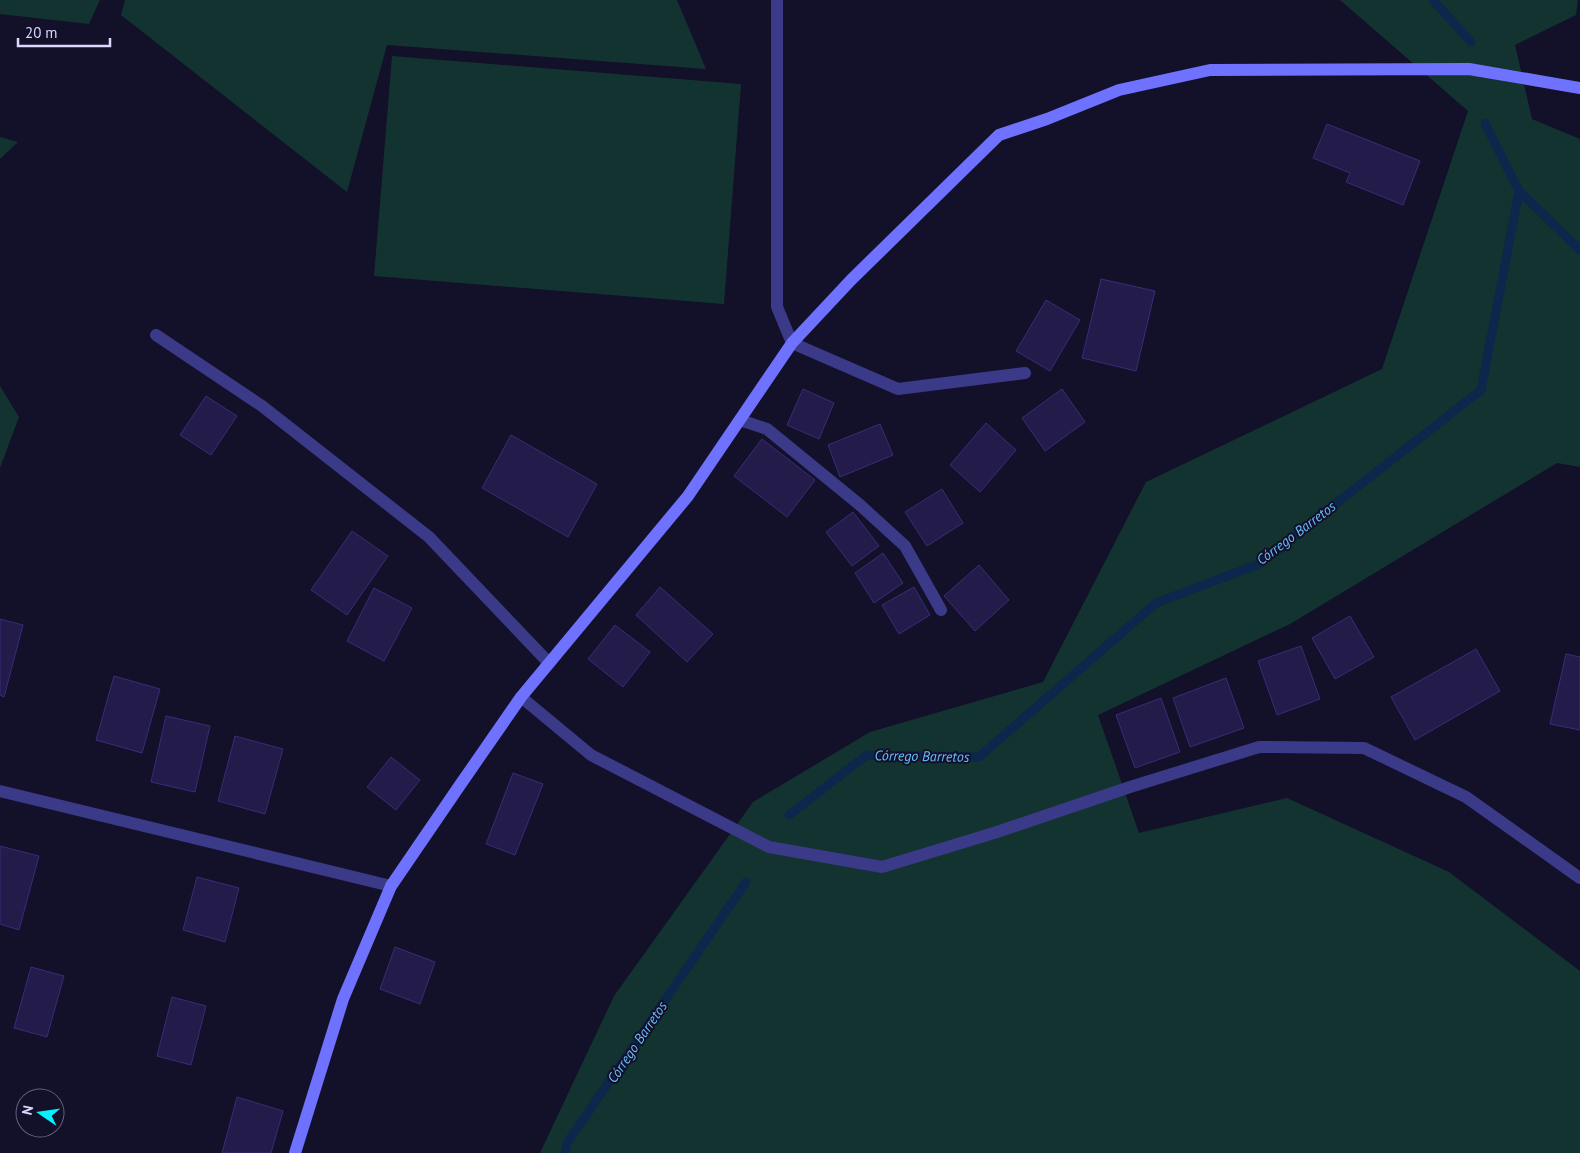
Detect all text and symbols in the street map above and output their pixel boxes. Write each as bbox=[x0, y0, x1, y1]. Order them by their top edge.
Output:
scale bar bbox=[18, 15, 110, 47]
text: 20 m bbox=[25, 23, 58, 42]
water label: Córrego Barretos bbox=[1253, 497, 1340, 569]
water label: Córrego Barretos bbox=[875, 746, 970, 766]
water label: Córrego Barretos bbox=[603, 997, 671, 1086]
north arrow bbox=[15, 1088, 65, 1138]
text: N bbox=[18, 1104, 37, 1117]

